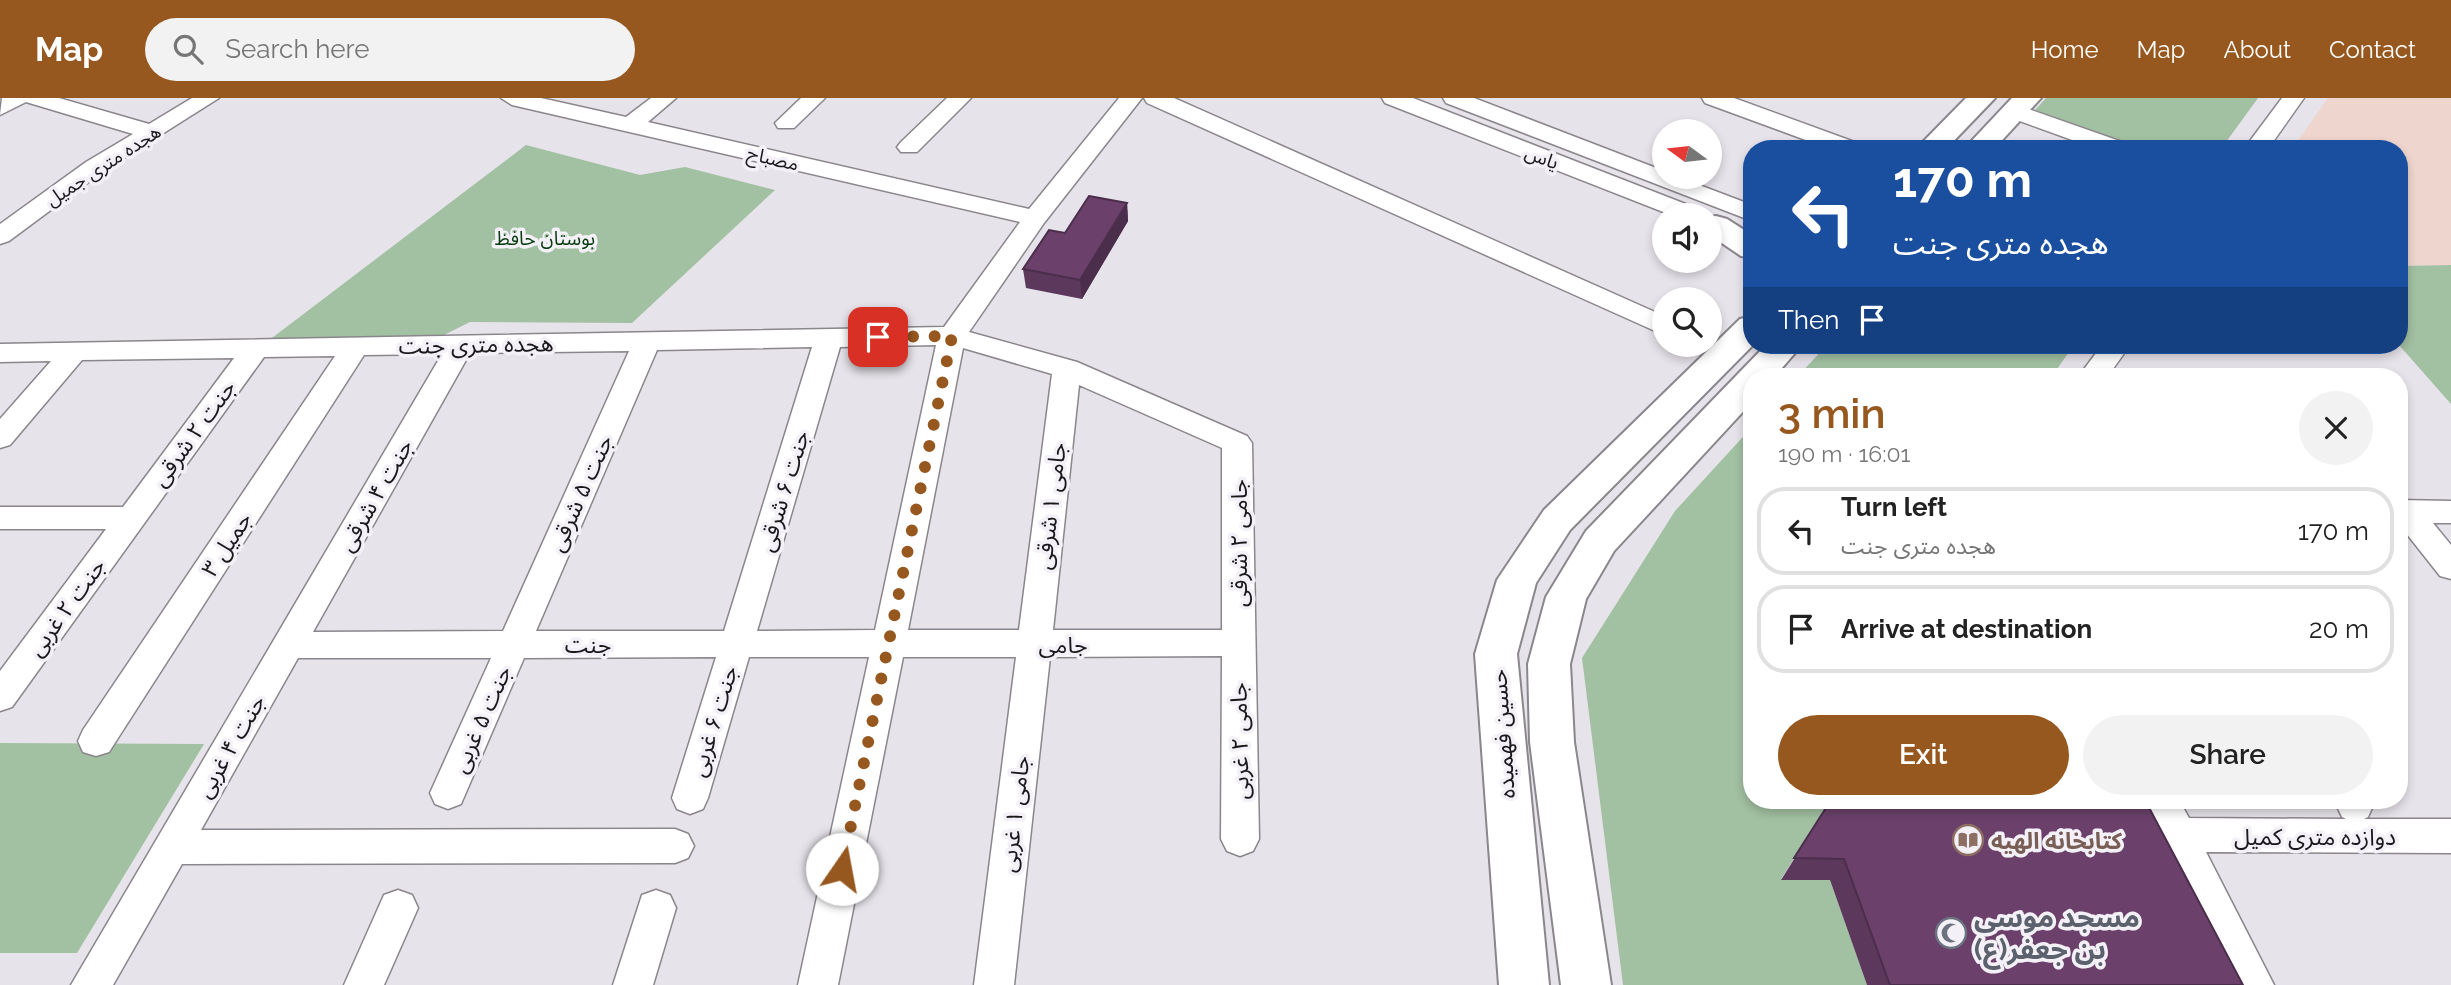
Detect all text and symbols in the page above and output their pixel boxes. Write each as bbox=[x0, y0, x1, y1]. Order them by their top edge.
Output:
search box bbox=[145, 18, 635, 81]
text: Map bbox=[35, 30, 103, 69]
icon: search bbox=[169, 30, 207, 68]
text: Search here bbox=[225, 34, 370, 64]
text: Home bbox=[2031, 35, 2099, 64]
text: Map bbox=[2137, 35, 2185, 64]
text: About bbox=[2223, 35, 2291, 64]
text: Contact bbox=[2329, 35, 2416, 64]
north arrow bbox=[1652, 119, 1722, 189]
map controls bbox=[1652, 119, 1722, 357]
street label: هجده متری جمیل bbox=[41, 120, 165, 211]
street label: مصباح bbox=[744, 141, 801, 178]
street label: یاس bbox=[1522, 141, 1562, 174]
text: 170 m bbox=[1893, 151, 2032, 208]
icon: left bbox=[1778, 168, 1869, 259]
button: sound bbox=[1652, 203, 1722, 273]
text: هجده متری جنت bbox=[1893, 224, 2109, 261]
park label: بوستان حافظ bbox=[495, 227, 595, 250]
button: search bbox=[1652, 287, 1722, 357]
icon: arrive bbox=[1853, 301, 1891, 339]
text: Then bbox=[1778, 305, 1839, 335]
pin bbox=[848, 307, 908, 367]
icon: arrive bbox=[859, 318, 897, 356]
street label: هجده متری جنت bbox=[398, 329, 554, 360]
street label: جنت ۲ شرقی bbox=[145, 374, 242, 492]
text: 3 min bbox=[1778, 389, 1886, 438]
button: close bbox=[2299, 391, 2373, 465]
street label: جنت ۶ شرقی bbox=[752, 427, 815, 555]
street label: جنت ۵ شرقی bbox=[542, 430, 619, 556]
street label: جنت ۴ شرقی bbox=[332, 434, 419, 556]
text: 190 m · 16:01 bbox=[1778, 440, 1910, 467]
street label: جامی ۱ شرقی bbox=[1029, 441, 1072, 571]
street label: جامی ۲ شرقی bbox=[1225, 479, 1253, 607]
text: Turn left bbox=[1841, 492, 1947, 522]
street label: جمیل ۳ bbox=[195, 507, 257, 581]
icon: left bbox=[1782, 512, 1820, 550]
text: 170 m bbox=[2298, 516, 2369, 546]
text: هجده متری جنت bbox=[1841, 532, 1996, 559]
street label: جنت ۲ غربی bbox=[21, 553, 111, 662]
icon: arrive bbox=[1782, 610, 1820, 648]
text: Arrive at destination bbox=[1841, 614, 2092, 644]
text: 20 m bbox=[2309, 614, 2369, 644]
street label: جنت bbox=[565, 631, 611, 658]
street label: جامی bbox=[1038, 631, 1088, 658]
street label: جنت ۵ غربی bbox=[445, 661, 518, 777]
street label: جنت ۶ غربی bbox=[683, 662, 744, 780]
street label: حسین فهمیده bbox=[1484, 668, 1520, 800]
street label: جامی ۲ غربی bbox=[1224, 682, 1255, 800]
street label: جنت ۴ غربی bbox=[190, 690, 271, 803]
button: Exit bbox=[1778, 715, 2069, 795]
button: Share bbox=[2083, 715, 2373, 795]
street label: جامی ۱ غربی bbox=[993, 754, 1036, 874]
library icon: کتابخانه الهیه bbox=[1951, 823, 1985, 857]
street label: دوازده متری کمیل bbox=[2234, 823, 2396, 851]
place label: کتابخانه الهیه bbox=[1991, 827, 2122, 854]
position arrow bbox=[805, 832, 879, 906]
place label: مسجد موسی بن جعفر(ع) bbox=[1974, 901, 2140, 970]
mosque icon: مسجد موسی بن جعفر(ع) bbox=[1934, 916, 1968, 950]

